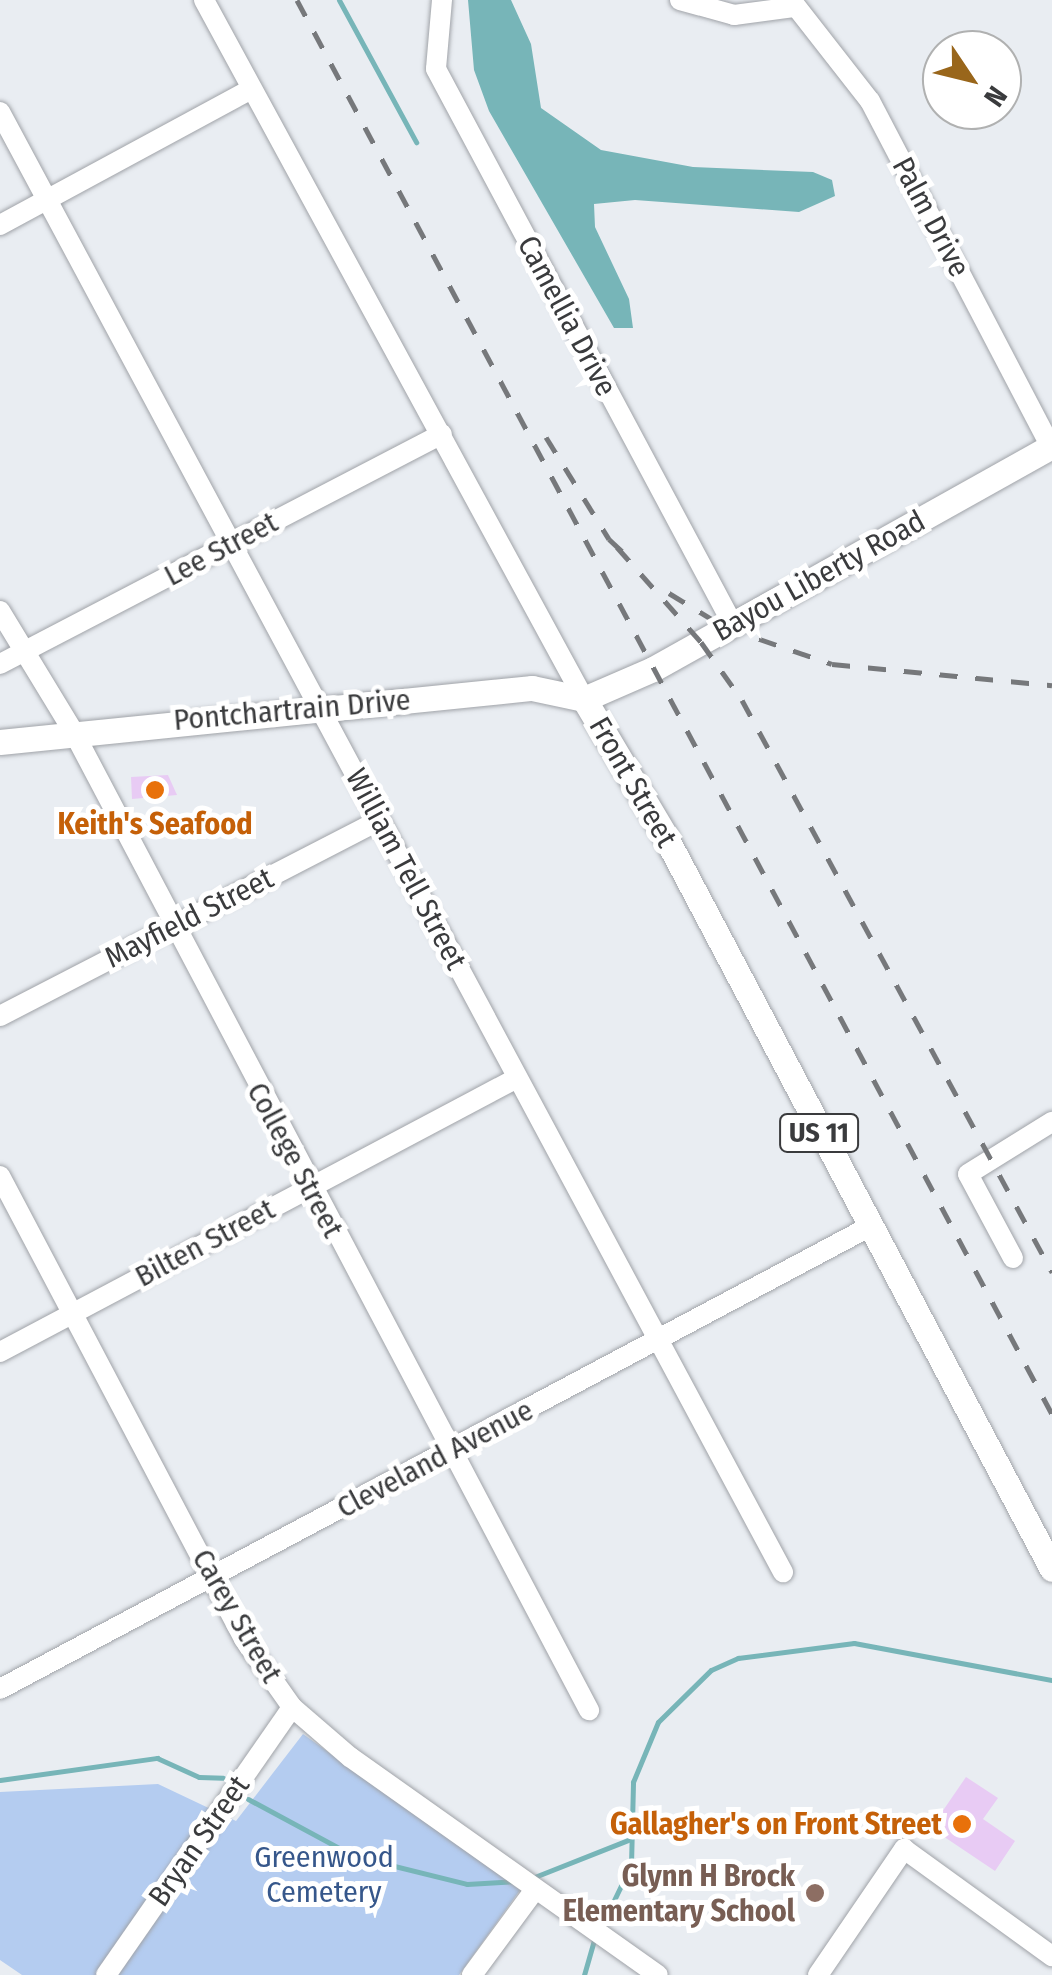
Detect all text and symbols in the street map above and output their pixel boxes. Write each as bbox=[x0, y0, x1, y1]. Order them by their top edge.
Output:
north arrow bbox=[922, 30, 1022, 130]
text: N bbox=[977, 80, 1014, 113]
street label: Palm Drive bbox=[885, 151, 977, 283]
street label: Camellia Drive bbox=[510, 230, 624, 402]
street label: Bayou Liberty Road bbox=[707, 503, 931, 649]
street label: Lee Street bbox=[158, 504, 284, 594]
street label: Pontchartrain Drive bbox=[172, 682, 412, 738]
street label: Front Street bbox=[581, 711, 685, 853]
street label: William Tell Street bbox=[338, 763, 474, 975]
marker: Keith's Seafood bbox=[144, 779, 166, 801]
place label: Keith's Seafood bbox=[57, 806, 253, 842]
street label: Mayfield Street bbox=[99, 860, 279, 976]
street label: College Street bbox=[239, 1076, 351, 1244]
road number: US 11 bbox=[779, 1110, 859, 1156]
street label: Bilten Street bbox=[129, 1191, 281, 1295]
street label: Cleveland Avenue bbox=[331, 1392, 539, 1526]
street label: Carey Street bbox=[184, 1543, 290, 1689]
street label: Bryan Street bbox=[141, 1769, 257, 1913]
place label: Gallagher's on Front Street bbox=[610, 1806, 942, 1842]
marker: Gallagher's on Front Street bbox=[951, 1813, 973, 1835]
park label: Greenwood Cemetery bbox=[254, 1839, 394, 1910]
place label: Glynn H Brock Elementary School bbox=[563, 1858, 795, 1928]
marker: Glynn H Brock Elementary School bbox=[804, 1882, 826, 1904]

